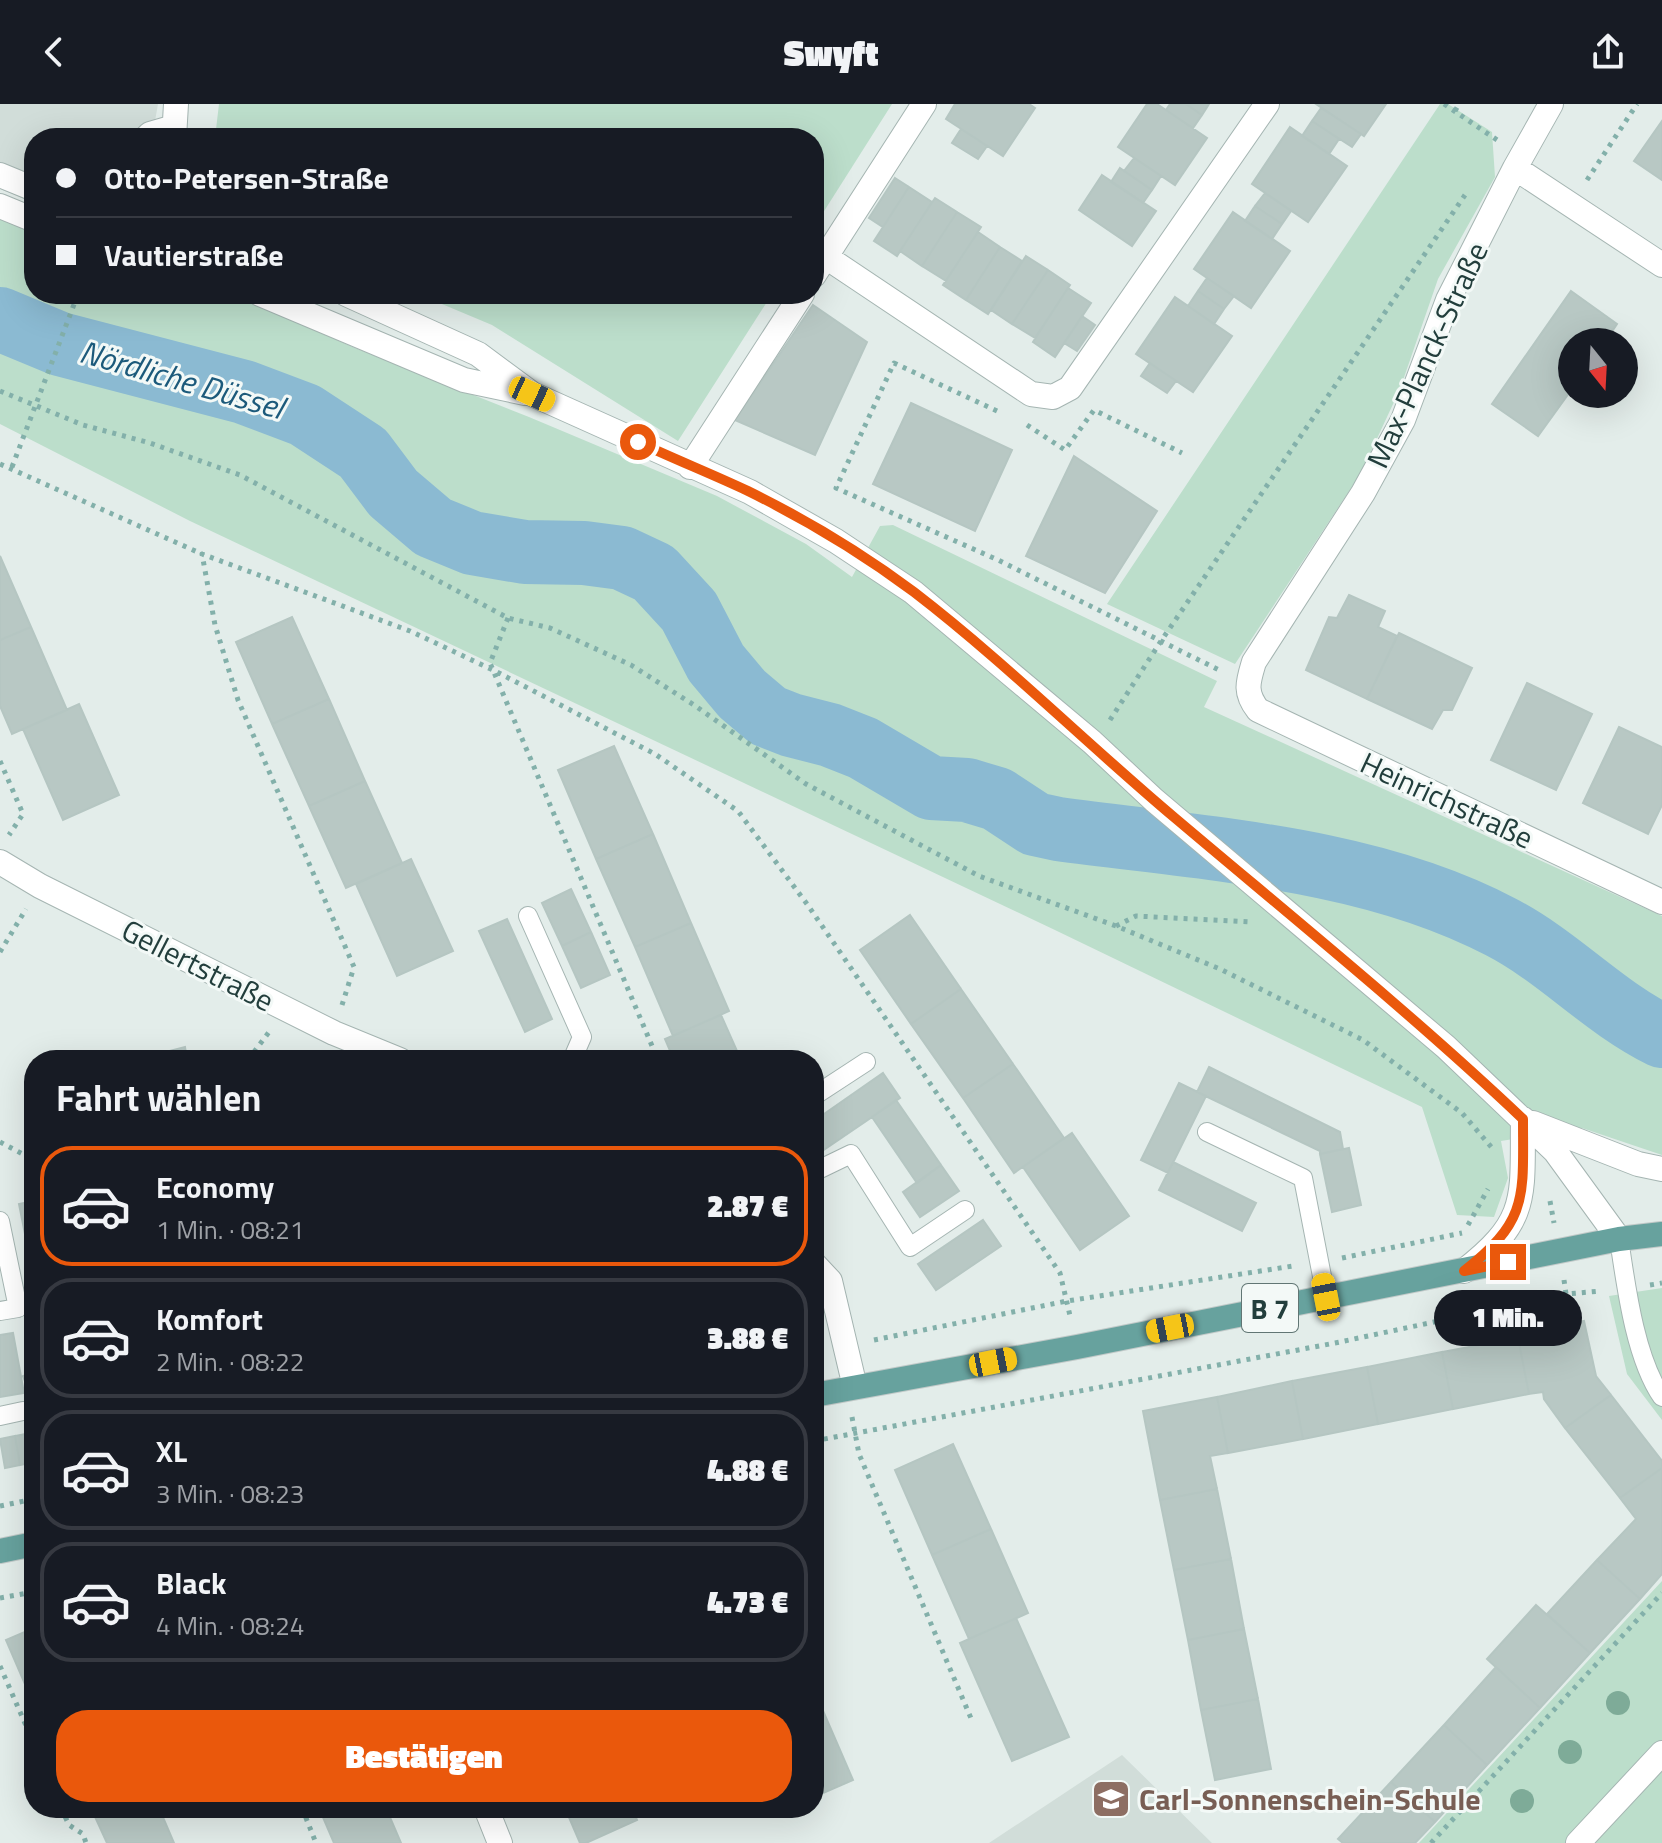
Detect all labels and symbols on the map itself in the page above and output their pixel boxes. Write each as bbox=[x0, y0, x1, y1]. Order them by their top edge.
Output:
street label: Max-Planck-Straße bbox=[1354, 234, 1500, 476]
water label: Nördliche Düssel bbox=[74, 327, 293, 432]
north arrow bbox=[1558, 328, 1638, 408]
car bbox=[505, 373, 559, 415]
route start bbox=[620, 424, 656, 460]
street label: Heinrichstraße bbox=[1353, 740, 1541, 860]
street label: Gellertstraße bbox=[114, 907, 282, 1023]
route end bbox=[1490, 1244, 1526, 1280]
car bbox=[1310, 1271, 1342, 1323]
road number: B 7 bbox=[1242, 1284, 1298, 1332]
callout: 1 Min. bbox=[1434, 1290, 1582, 1346]
car bbox=[1144, 1312, 1196, 1344]
car bbox=[967, 1346, 1019, 1378]
place label: Carl-Sonnenschein-Schule bbox=[1139, 1776, 1481, 1822]
school or university icon: Carl-Sonnenschein-Schule bbox=[1090, 1778, 1132, 1820]

